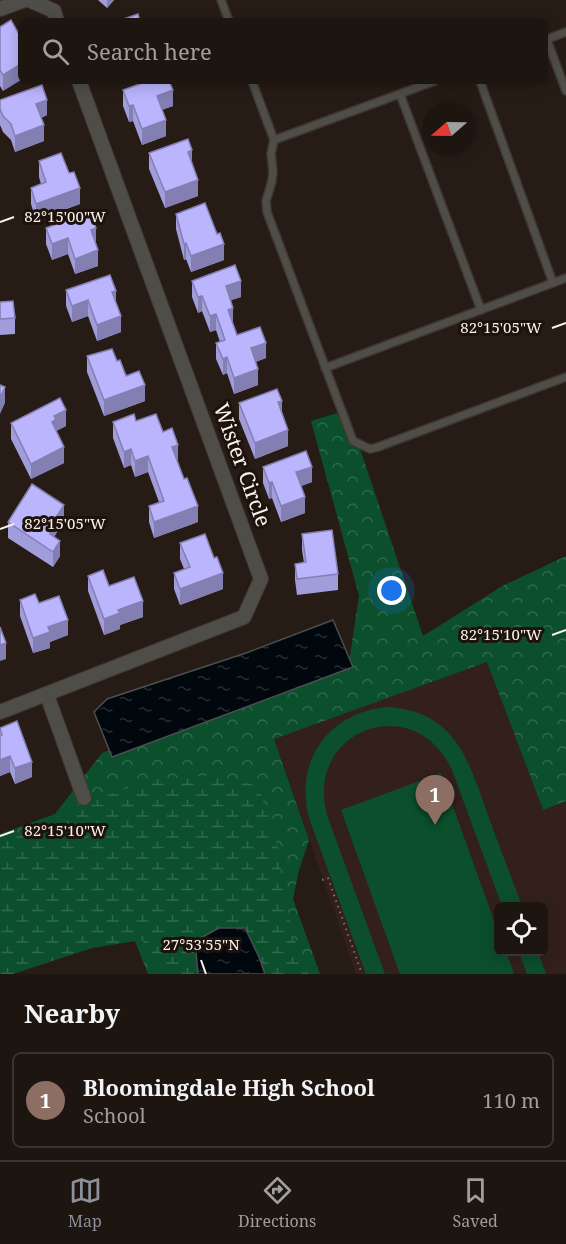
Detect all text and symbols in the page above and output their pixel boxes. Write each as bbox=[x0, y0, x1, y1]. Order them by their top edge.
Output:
search box bbox=[18, 18, 548, 84]
icon: search bbox=[39, 35, 72, 68]
text: Search here bbox=[87, 36, 212, 66]
north arrow bbox=[422, 102, 476, 156]
text: 82°15'00"W bbox=[24, 206, 106, 226]
text: 82°15'05"W bbox=[460, 317, 542, 337]
street label: Wister Circle bbox=[208, 399, 278, 530]
text: 82°15'05"W bbox=[24, 513, 106, 533]
your location bbox=[377, 576, 406, 605]
text: 82°15'10"W bbox=[460, 624, 542, 644]
pin: 1 bbox=[416, 776, 454, 825]
text: 82°15'10"W bbox=[24, 820, 106, 840]
map controls bbox=[494, 902, 548, 956]
button: locate bbox=[494, 902, 548, 956]
text: 27°53'55"N bbox=[162, 934, 240, 954]
text: Nearby bbox=[24, 995, 120, 1031]
text: Bloomingdale High School bbox=[83, 1072, 375, 1102]
text: 1 bbox=[40, 1087, 51, 1114]
text: 110 m bbox=[482, 1087, 540, 1114]
text: School bbox=[83, 1102, 146, 1129]
tab: Map bbox=[68, 1174, 102, 1232]
tab: Directions bbox=[238, 1174, 316, 1232]
tab: Saved bbox=[453, 1174, 498, 1232]

